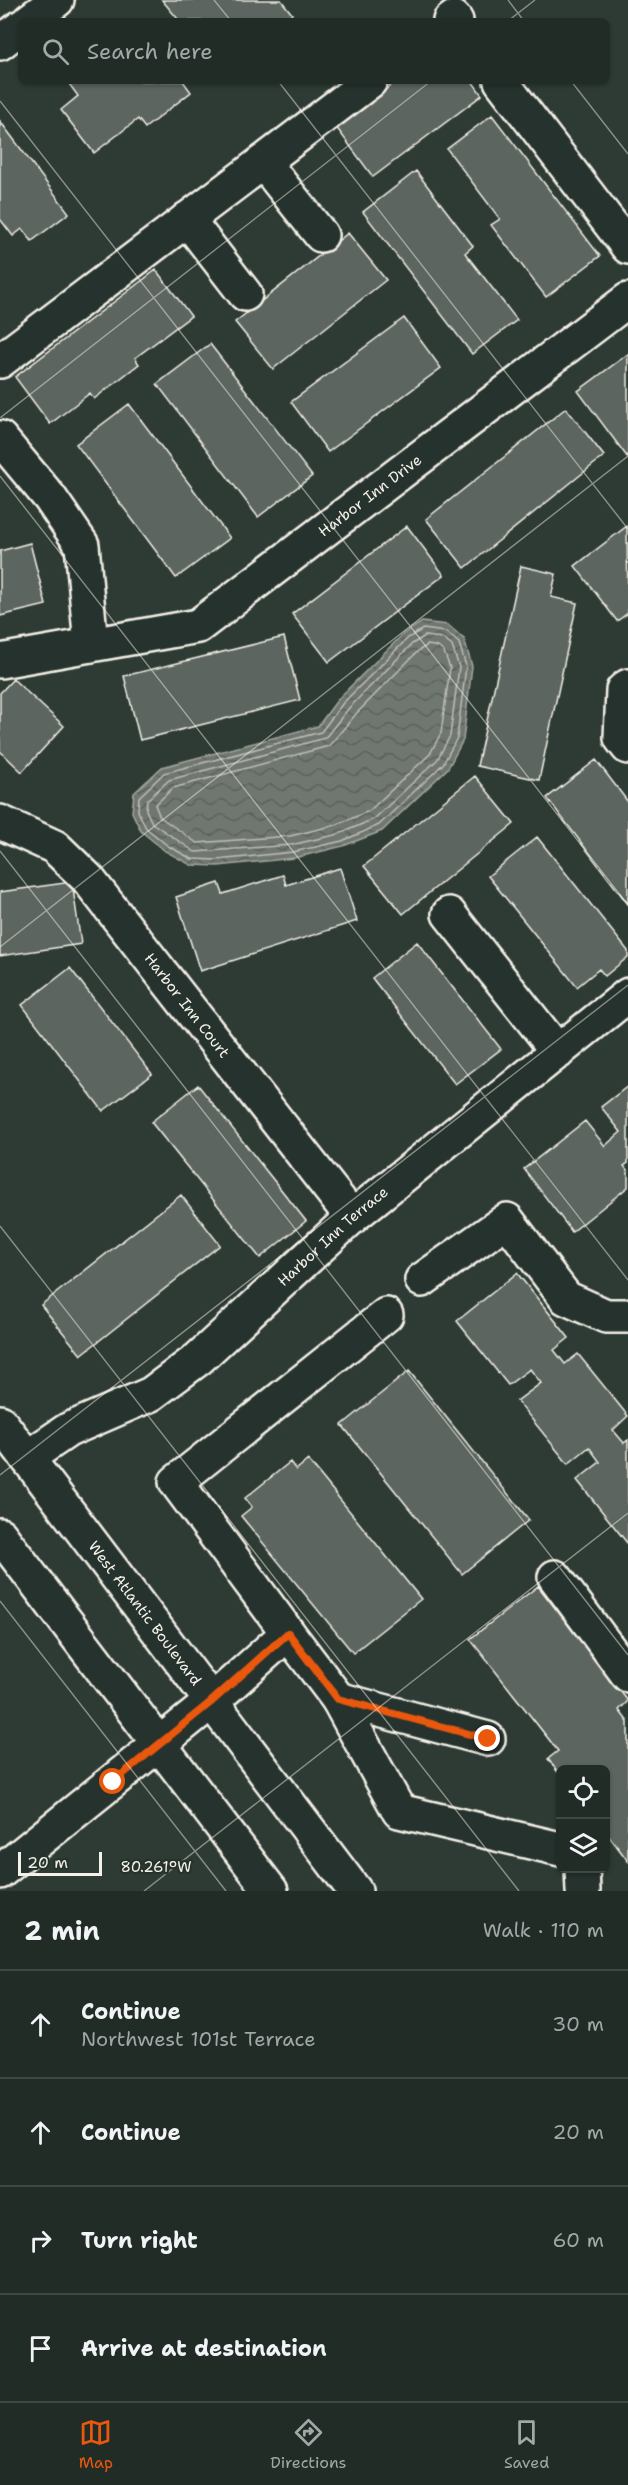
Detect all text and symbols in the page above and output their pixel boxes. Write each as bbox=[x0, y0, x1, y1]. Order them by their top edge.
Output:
search box bbox=[18, 18, 610, 84]
icon: search bbox=[39, 35, 72, 68]
text: Search here bbox=[87, 37, 213, 66]
street label: Harbor Inn Drive bbox=[314, 450, 426, 541]
street label: Harbor Inn Court bbox=[140, 949, 234, 1062]
street label: Harbor Inn Terrace bbox=[273, 1182, 392, 1291]
street label: West Atlantic Boulevard bbox=[84, 1537, 206, 1690]
route end bbox=[474, 1725, 500, 1751]
map controls bbox=[556, 1765, 610, 1873]
button: locate bbox=[556, 1765, 610, 1819]
route start bbox=[99, 1768, 125, 1794]
button: layers bbox=[556, 1819, 610, 1873]
scale bar bbox=[18, 1849, 102, 1876]
text: 20 m bbox=[27, 1852, 68, 1873]
text: 80.261°W bbox=[120, 1857, 192, 1877]
text: 2 min bbox=[24, 1913, 100, 1948]
text: Walk · 110 m bbox=[483, 1917, 604, 1943]
text: Continue bbox=[81, 1997, 181, 2026]
icon: ahead bbox=[24, 2008, 57, 2041]
text: 30 m bbox=[552, 2011, 604, 2037]
text: Northwest 101st Terrace bbox=[81, 2026, 316, 2052]
icon: ahead bbox=[24, 2116, 57, 2149]
text: Continue bbox=[81, 2118, 181, 2147]
text: 20 m bbox=[553, 2119, 604, 2145]
icon: right bbox=[24, 2224, 57, 2257]
text: Turn right bbox=[81, 2226, 198, 2255]
text: 60 m bbox=[552, 2227, 604, 2253]
icon: arrive bbox=[24, 2332, 57, 2365]
text: Arrive at destination bbox=[81, 2334, 327, 2363]
tab: Map bbox=[79, 2416, 113, 2473]
tab: Directions bbox=[270, 2416, 347, 2473]
tab: Saved bbox=[504, 2416, 549, 2473]

